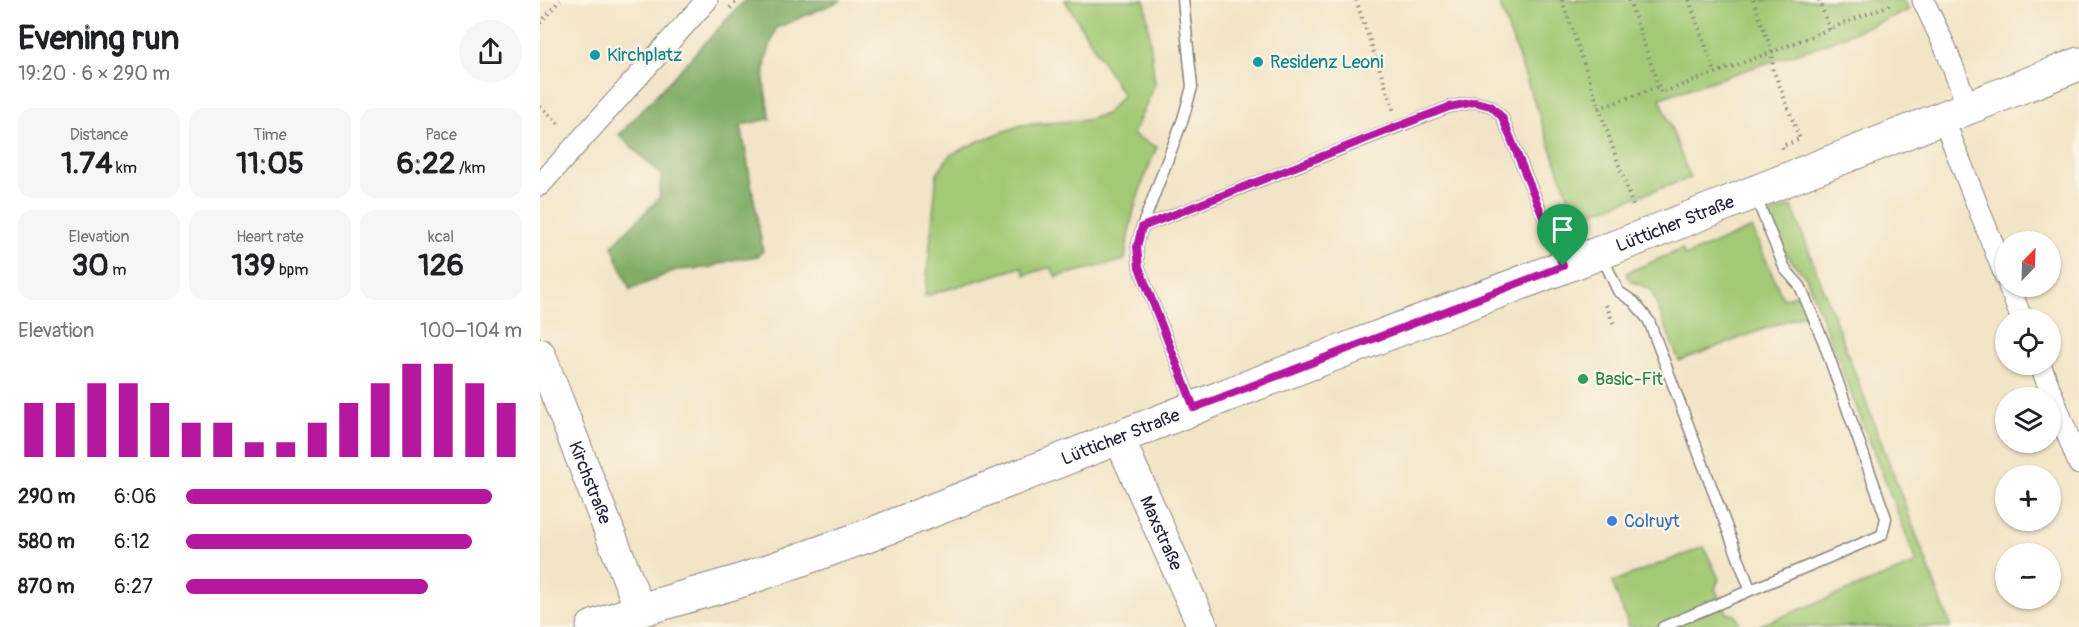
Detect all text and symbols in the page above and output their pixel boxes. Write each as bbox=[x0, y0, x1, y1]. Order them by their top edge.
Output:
text: Evening run bbox=[18, 18, 179, 59]
button: share bbox=[459, 20, 522, 83]
place label: Kirchplatz bbox=[607, 44, 682, 67]
marker: Kirchplatz bbox=[588, 48, 602, 62]
place label: Residenz Leoni bbox=[1270, 51, 1383, 74]
marker: Residenz Leoni bbox=[1251, 55, 1265, 69]
text: 19:20 · 6 × 290 m bbox=[18, 61, 170, 86]
text: Distance bbox=[70, 125, 128, 145]
text: Time bbox=[253, 125, 287, 145]
text: Pace bbox=[425, 125, 457, 145]
text: 1.74 bbox=[61, 145, 113, 182]
text: 11:05 bbox=[236, 145, 304, 182]
text: 6:22 bbox=[396, 145, 455, 182]
text: km bbox=[113, 158, 137, 178]
text: /km bbox=[455, 158, 486, 178]
street label: Lütticher Straße bbox=[1613, 190, 1738, 258]
pin bbox=[1537, 204, 1588, 266]
icon: arrive bbox=[1546, 213, 1579, 246]
text: Elevation bbox=[69, 227, 129, 247]
text: Heart rate bbox=[236, 227, 304, 247]
text: kcal bbox=[428, 227, 454, 247]
north arrow bbox=[1995, 231, 2061, 297]
map controls bbox=[1995, 231, 2061, 609]
text: 30 bbox=[72, 247, 109, 284]
text: 139 bbox=[231, 247, 275, 284]
text: 126 bbox=[418, 247, 464, 284]
text: m bbox=[109, 260, 126, 280]
text: bpm bbox=[275, 260, 309, 280]
button: locate bbox=[1995, 309, 2061, 375]
text: Elevation bbox=[18, 318, 94, 343]
text: 100–104 m bbox=[420, 318, 522, 343]
place label: Basic-Fit bbox=[1595, 368, 1664, 391]
marker: Basic-Fit bbox=[1576, 372, 1590, 386]
button: layers bbox=[1995, 387, 2061, 453]
street label: Lütticher Straße bbox=[1058, 404, 1183, 471]
street label: Kirchstraße bbox=[563, 438, 616, 528]
button: + bbox=[1995, 465, 2061, 531]
text: 290 m bbox=[18, 484, 75, 509]
text: 6:06 bbox=[114, 484, 156, 509]
street label: Maxstraße bbox=[1134, 492, 1187, 574]
place label: Colruyt bbox=[1624, 510, 1680, 533]
marker: Colruyt bbox=[1605, 514, 1619, 528]
text: 580 m bbox=[18, 529, 75, 554]
text: 6:12 bbox=[114, 529, 150, 554]
button: − bbox=[1995, 543, 2061, 609]
text: 870 m bbox=[18, 574, 74, 599]
text: 6:27 bbox=[114, 574, 153, 599]

